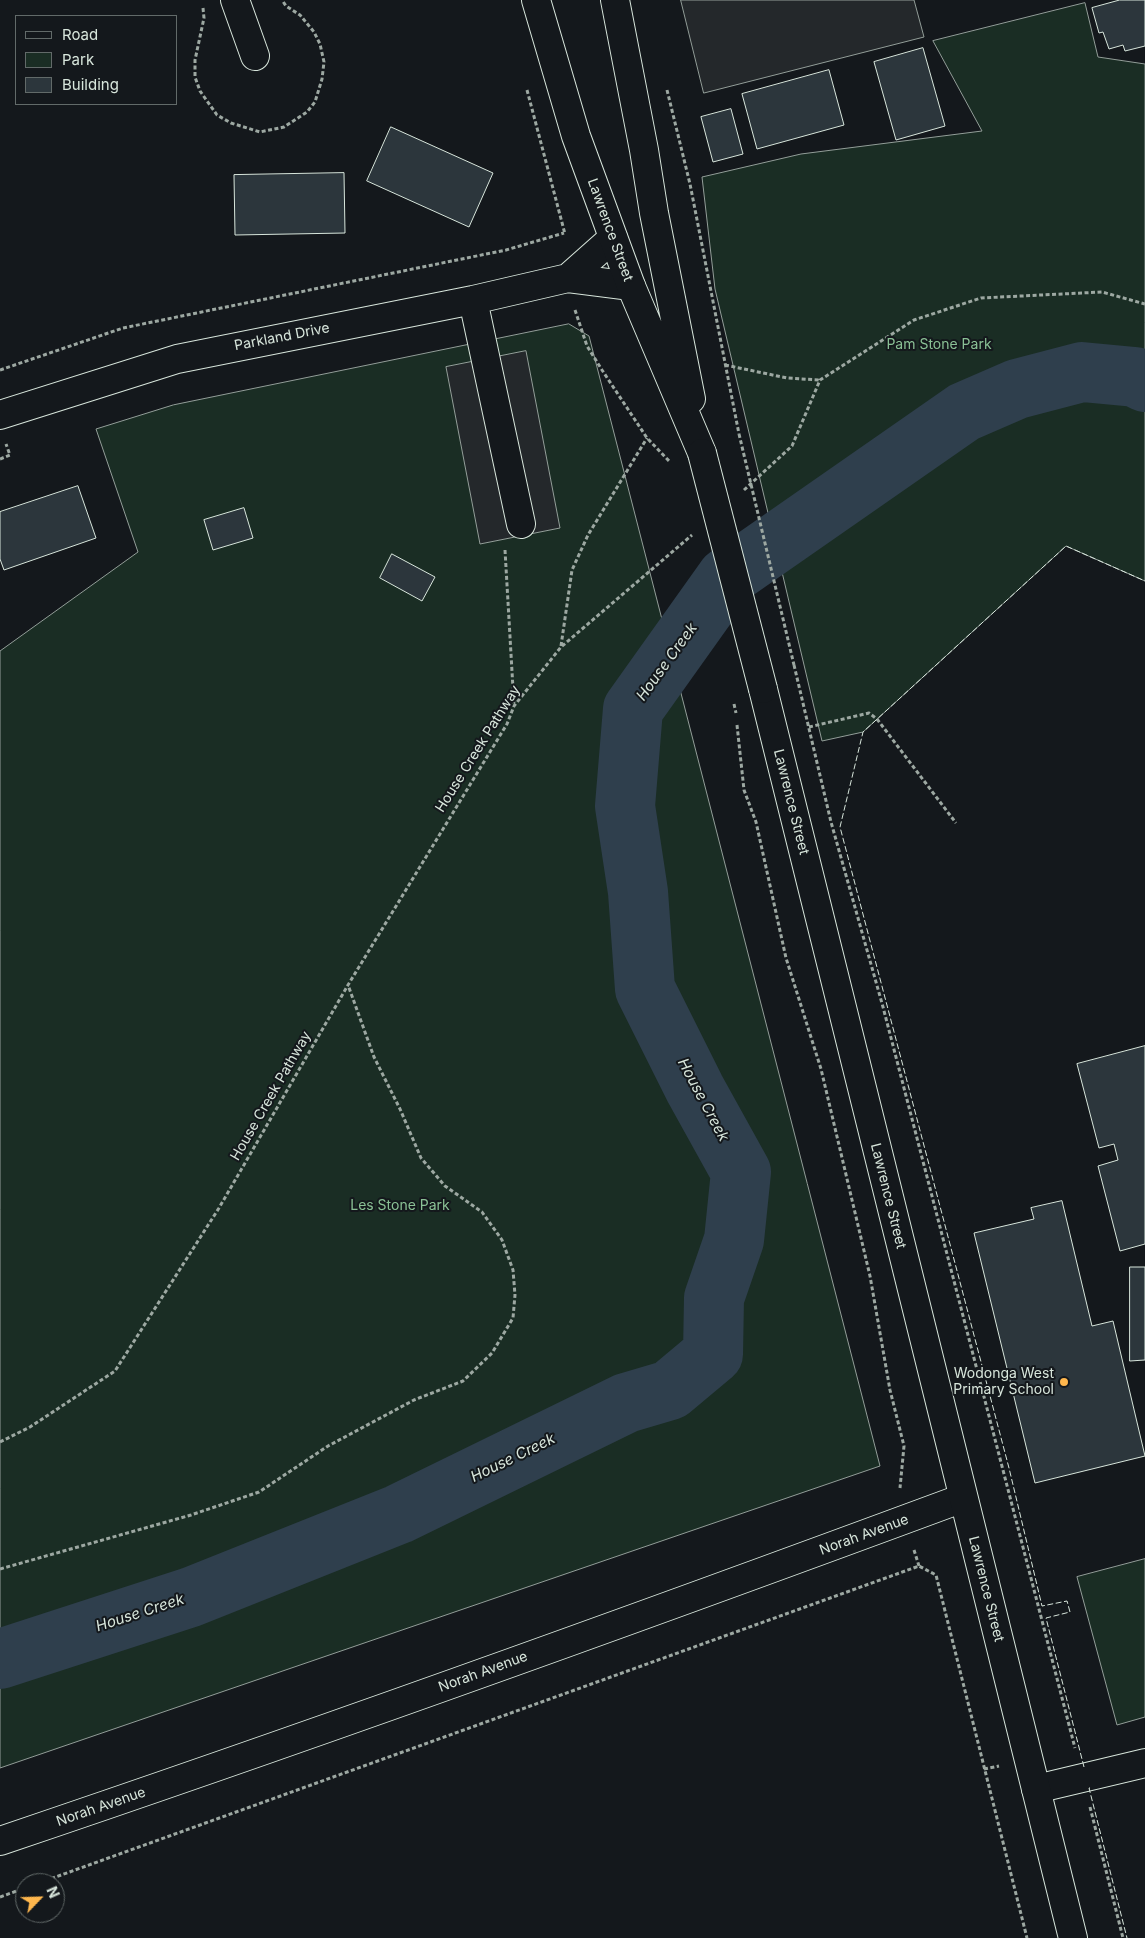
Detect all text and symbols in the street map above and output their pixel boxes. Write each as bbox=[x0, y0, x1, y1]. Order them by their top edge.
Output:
legend bbox=[15, 15, 178, 105]
text: Road bbox=[62, 25, 98, 44]
text: Park bbox=[62, 50, 94, 69]
text: Building bbox=[62, 75, 119, 94]
street label: Lawrence Street bbox=[584, 176, 636, 284]
street label: Parkland Drive bbox=[233, 320, 331, 354]
park label: Pam Stone Park bbox=[886, 337, 992, 353]
water label: House Creek bbox=[633, 620, 701, 704]
street label: House Creek Pathway bbox=[432, 682, 524, 816]
street label: Lawrence Street bbox=[770, 747, 812, 857]
street label: House Creek Pathway bbox=[227, 1028, 315, 1164]
water label: House Creek bbox=[674, 1055, 732, 1145]
street label: Lawrence Street bbox=[867, 1141, 909, 1251]
park label: Les Stone Park bbox=[350, 1198, 450, 1214]
place label: Wodonga West Primary School bbox=[953, 1366, 1054, 1398]
marker: Wodonga West Primary School bbox=[1058, 1376, 1070, 1388]
water label: House Creek bbox=[468, 1430, 558, 1486]
street label: Norah Avenue bbox=[817, 1511, 911, 1559]
street label: Lawrence Street bbox=[965, 1534, 1007, 1644]
water label: House Creek bbox=[94, 1590, 186, 1636]
street label: Norah Avenue bbox=[436, 1648, 530, 1696]
street label: Norah Avenue bbox=[54, 1784, 148, 1830]
north arrow bbox=[15, 1873, 65, 1923]
text: N bbox=[43, 1884, 63, 1900]

